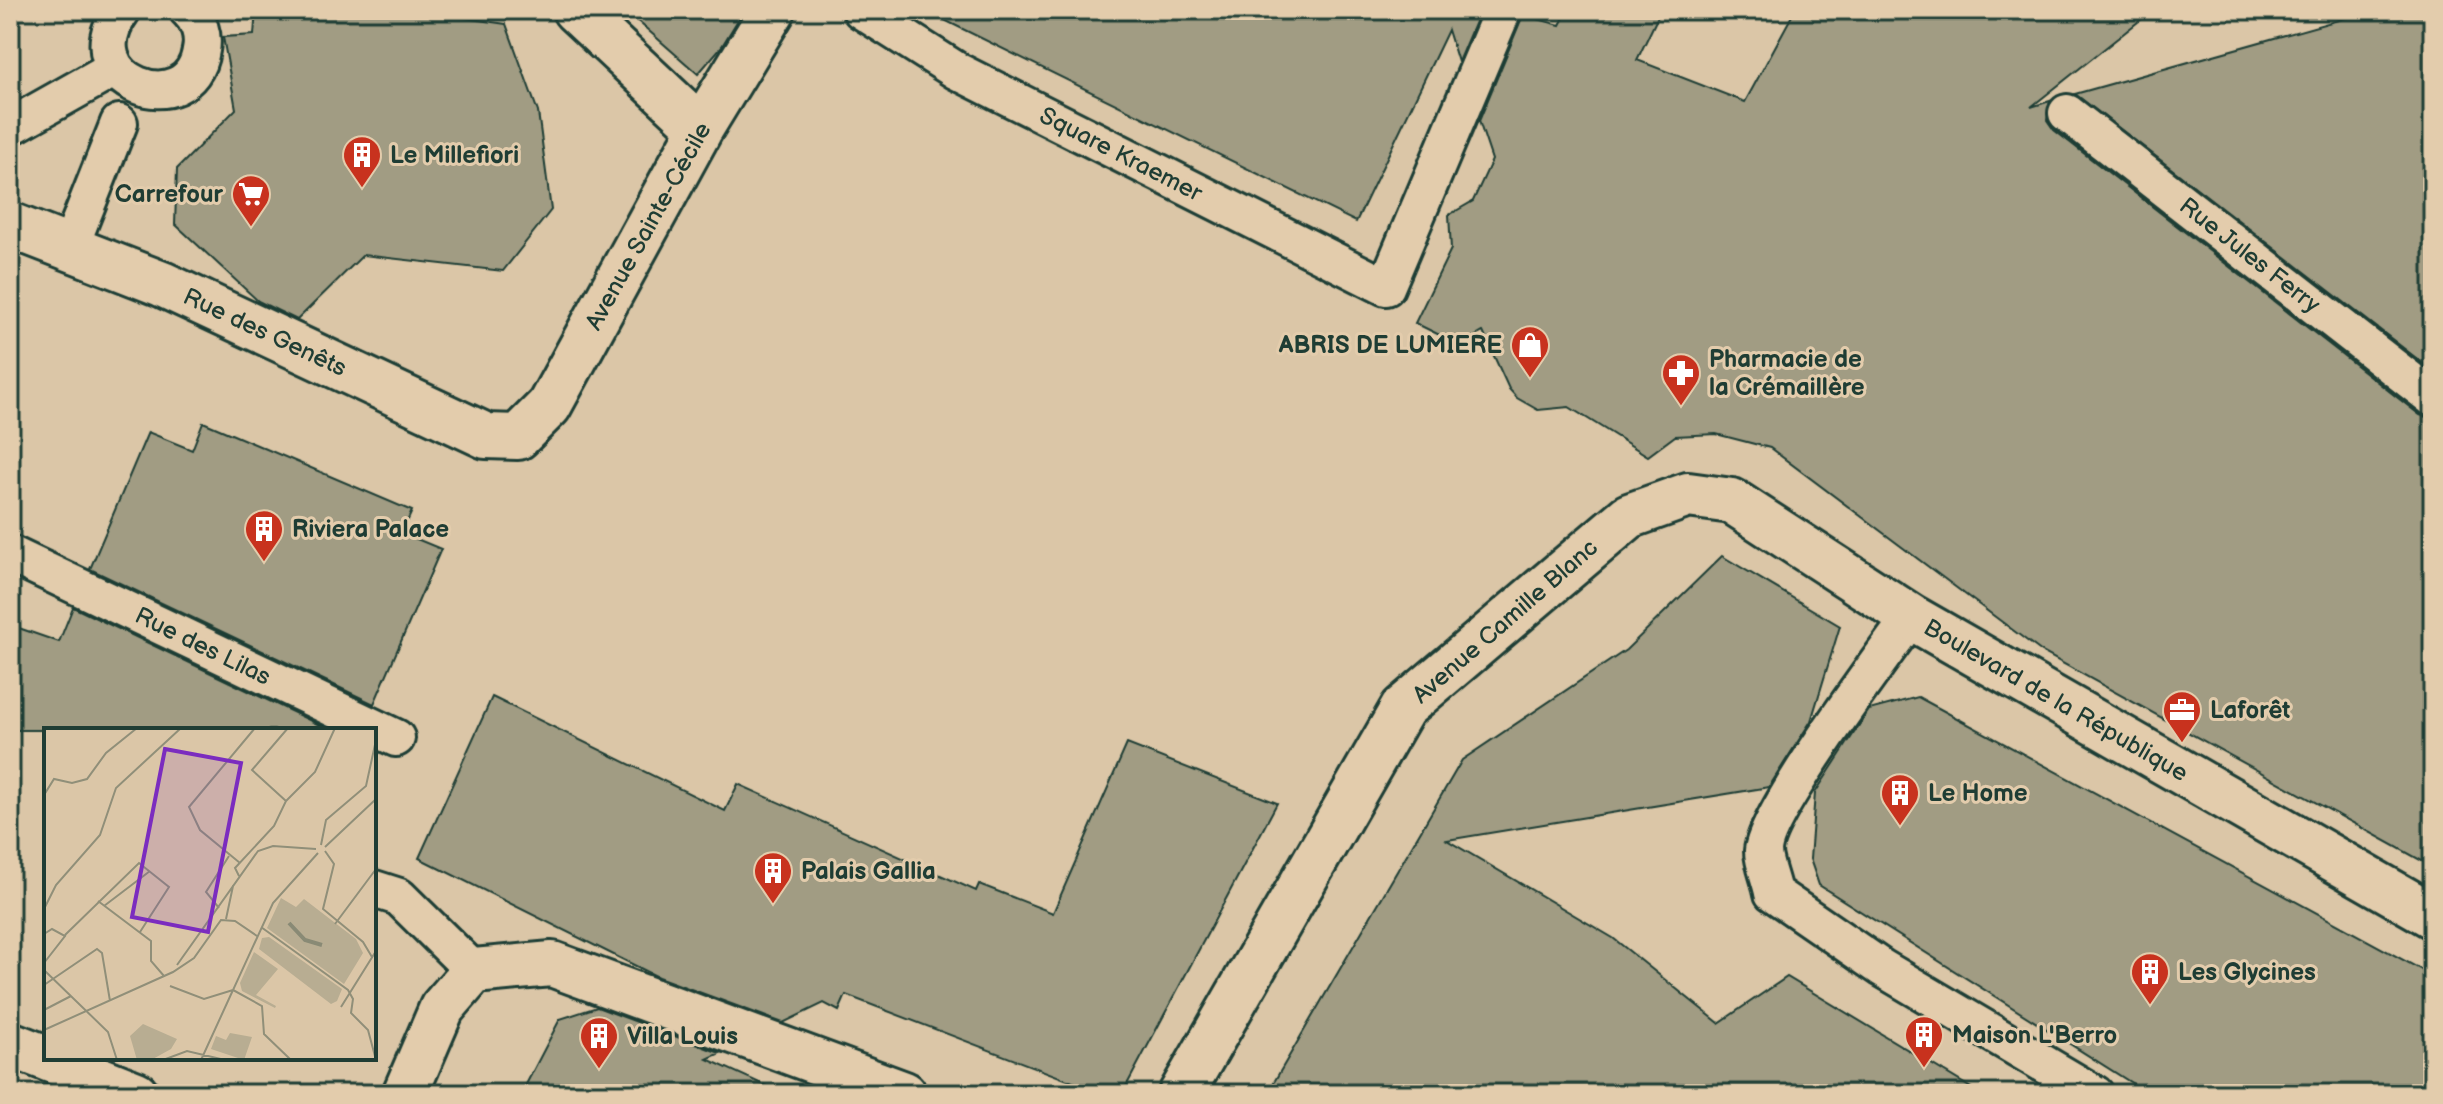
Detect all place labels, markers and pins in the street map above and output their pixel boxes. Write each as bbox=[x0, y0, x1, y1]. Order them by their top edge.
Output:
building icon: Le Millefiori bbox=[341, 134, 383, 189]
place label: Le Millefiori bbox=[390, 141, 519, 170]
supermarket icon: Carrefour bbox=[230, 173, 272, 228]
place label: Carrefour bbox=[115, 180, 223, 209]
shop icon: ABRIS DE LUMIERE bbox=[1509, 324, 1551, 379]
place label: ABRIS DE LUMIERE bbox=[1278, 331, 1502, 360]
place label: Pharmacie de la Crémaillère bbox=[1709, 345, 1865, 402]
pharmacy icon: Pharmacie de la Crémaillère bbox=[1660, 352, 1702, 407]
building icon: Riviera Palace bbox=[243, 508, 285, 563]
place label: Riviera Palace bbox=[292, 515, 449, 544]
office icon: Laforêt bbox=[2161, 689, 2203, 744]
place label: Laforêt bbox=[2210, 696, 2290, 725]
building icon: Le Home bbox=[1879, 772, 1921, 827]
place label: Le Home bbox=[1928, 779, 2028, 808]
building icon: Palais Gallia bbox=[752, 850, 794, 905]
place label: Palais Gallia bbox=[801, 857, 936, 886]
building icon: Les Glycines bbox=[2129, 951, 2171, 1006]
place label: Les Glycines bbox=[2178, 958, 2316, 987]
building icon: Maison L'Berro bbox=[1903, 1014, 1945, 1069]
building icon: Villa Louis bbox=[578, 1015, 620, 1070]
place label: Maison L'Berro bbox=[1952, 1021, 2117, 1050]
place label: Villa Louis bbox=[627, 1022, 738, 1051]

